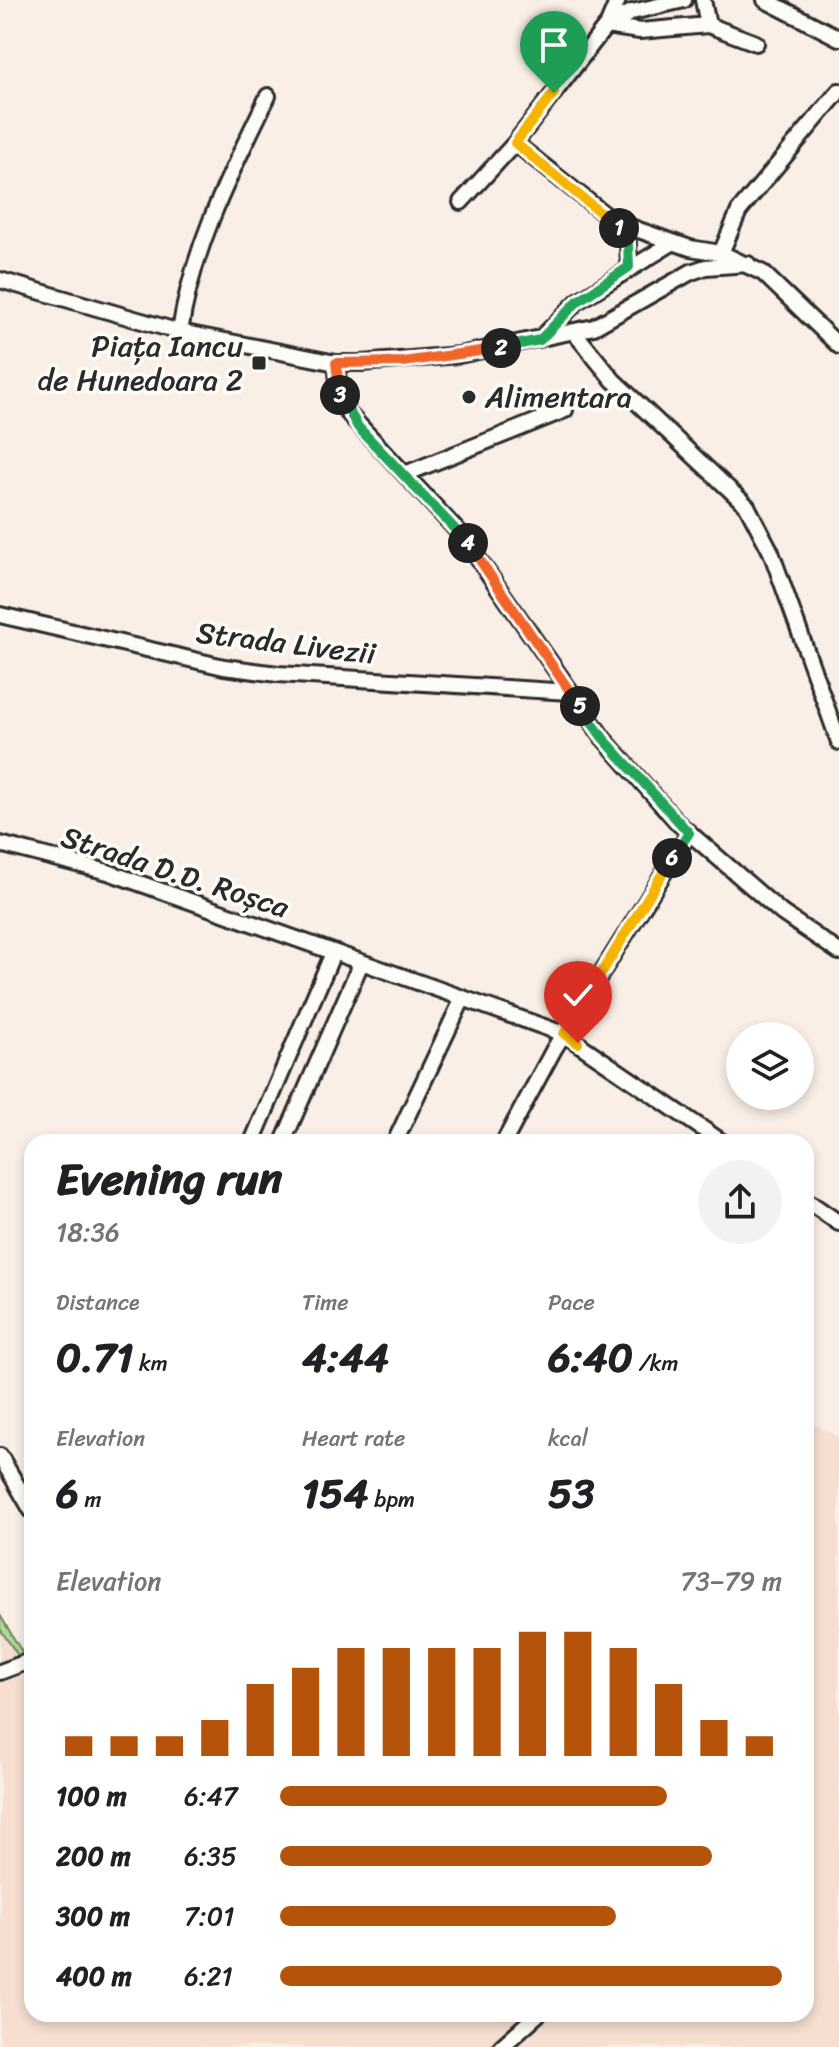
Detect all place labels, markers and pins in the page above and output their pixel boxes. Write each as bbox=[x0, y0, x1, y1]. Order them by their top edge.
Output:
pin bbox=[520, 11, 588, 93]
pin: 1 bbox=[599, 208, 639, 248]
place label: Piața Iancu de Hunedoara 2 bbox=[37, 319, 243, 407]
pin: 2 bbox=[481, 328, 521, 368]
marker: Piața Iancu de Hunedoara 2 bbox=[250, 354, 268, 372]
place label: Alimentara bbox=[484, 370, 632, 424]
pin: 3 bbox=[320, 375, 360, 415]
marker: Alimentara bbox=[460, 388, 478, 406]
pin: 4 bbox=[448, 523, 488, 563]
pin: 5 bbox=[560, 686, 600, 726]
pin: 6 bbox=[652, 838, 692, 878]
pin bbox=[544, 961, 612, 1043]

